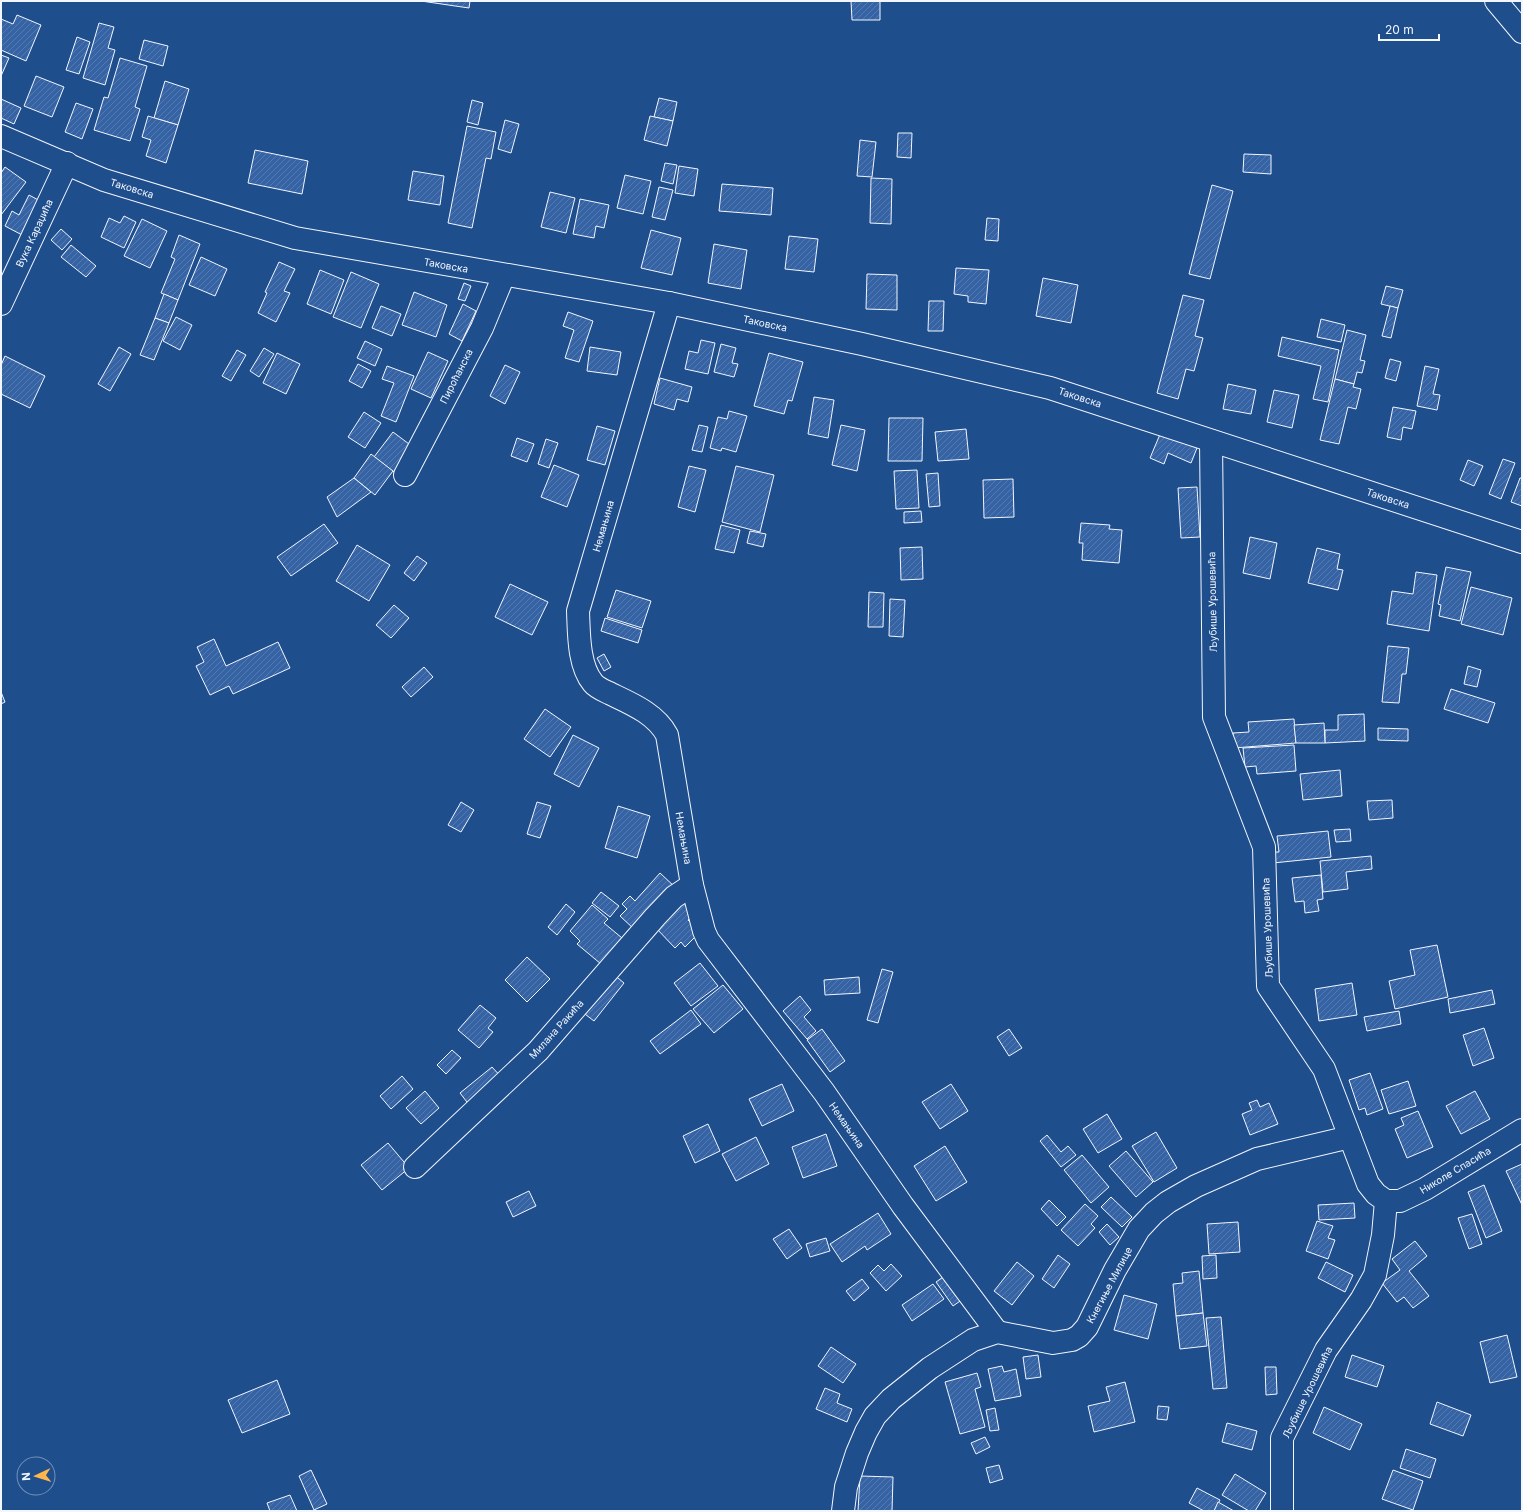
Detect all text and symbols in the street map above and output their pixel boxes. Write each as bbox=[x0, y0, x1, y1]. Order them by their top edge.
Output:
scale bar bbox=[1379, 16, 1439, 42]
text: 20 m bbox=[1385, 22, 1414, 37]
street label: Таковска bbox=[109, 176, 155, 200]
street label: Вука Караџића bbox=[13, 197, 55, 269]
street label: Таковска bbox=[423, 255, 469, 275]
street label: Таковска bbox=[742, 312, 788, 334]
street label: Пироћанска bbox=[437, 347, 475, 405]
street label: Таковска bbox=[1057, 384, 1103, 410]
street label: Таковска bbox=[1365, 485, 1411, 511]
street label: Немањина bbox=[590, 499, 616, 553]
street label: Љубише Урошевића bbox=[1205, 552, 1219, 652]
street label: Немањина bbox=[673, 811, 695, 865]
street label: Љубише Урошевића bbox=[1259, 878, 1275, 978]
street label: Милана Ракића bbox=[526, 997, 586, 1061]
street label: Немањина bbox=[827, 1100, 867, 1150]
street label: Николе Спасића bbox=[1417, 1144, 1493, 1196]
street label: Кнегиње Милице bbox=[1084, 1245, 1134, 1325]
street label: Љубише Урошевића bbox=[1280, 1344, 1334, 1440]
north arrow bbox=[16, 1456, 56, 1496]
text: N bbox=[19, 1472, 33, 1481]

